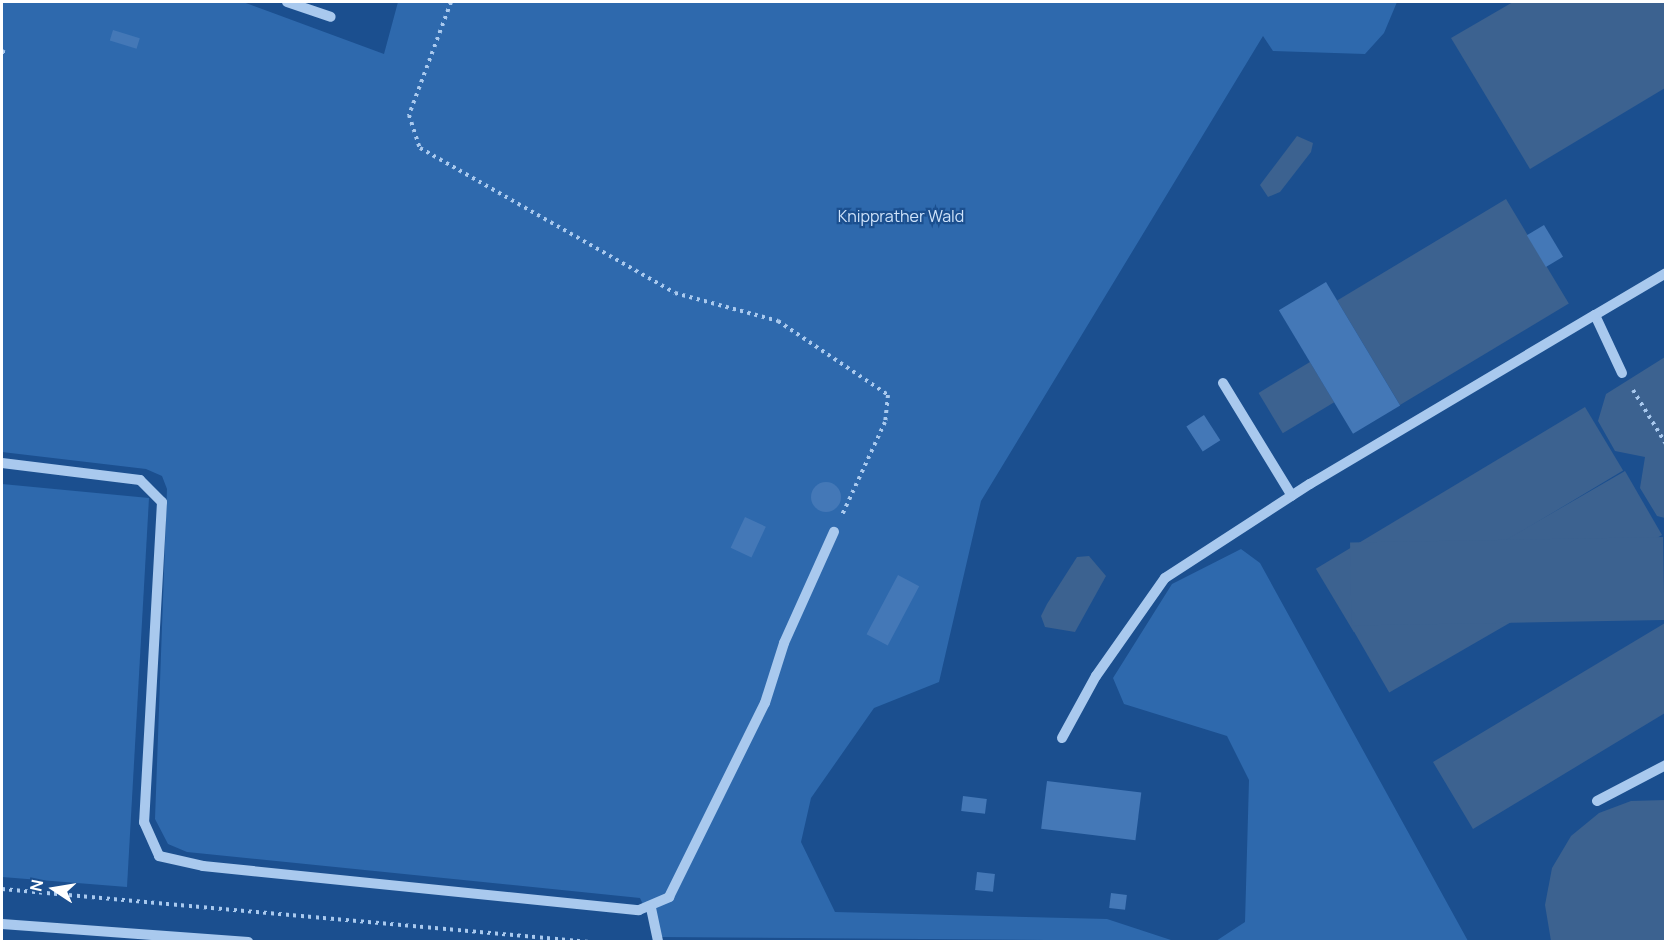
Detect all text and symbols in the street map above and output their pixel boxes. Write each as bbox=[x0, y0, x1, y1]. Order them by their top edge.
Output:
park label: Knipprather Wald bbox=[838, 206, 964, 226]
north arrow bbox=[24, 859, 84, 919]
text: N bbox=[24, 877, 48, 893]

